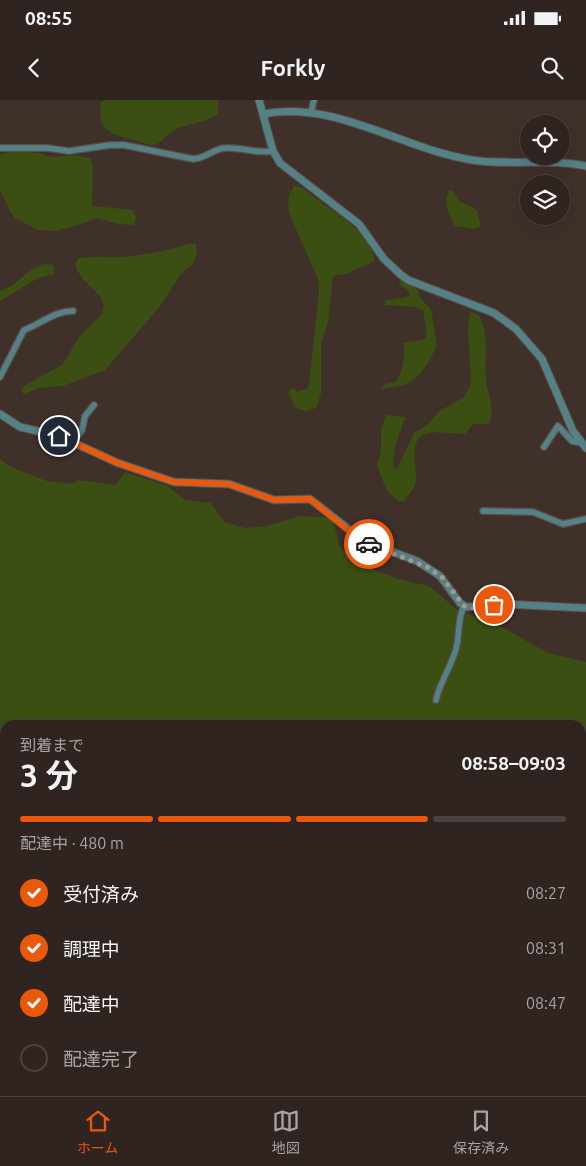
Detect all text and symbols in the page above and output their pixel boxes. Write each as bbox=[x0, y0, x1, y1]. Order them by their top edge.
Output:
text: 08:55 bbox=[25, 7, 73, 29]
icon: back bbox=[20, 54, 48, 82]
icon: search bbox=[538, 54, 566, 82]
text: Forkly bbox=[261, 55, 325, 80]
map controls bbox=[520, 115, 570, 225]
button: locate bbox=[520, 115, 570, 165]
button: layers bbox=[520, 175, 570, 225]
pin bbox=[38, 415, 80, 457]
icon: home bbox=[45, 422, 73, 450]
courier bbox=[344, 519, 394, 569]
icon: car bbox=[355, 530, 383, 558]
pin bbox=[473, 584, 515, 626]
icon: bag bbox=[480, 591, 508, 619]
text: 到着まで bbox=[20, 736, 84, 754]
text: 08:58–09:03 bbox=[461, 752, 566, 774]
text: 3 分 bbox=[20, 757, 78, 793]
text: 配達中 · 480 m bbox=[20, 834, 124, 852]
icon: check bbox=[20, 879, 48, 907]
text: 受付済み bbox=[63, 883, 139, 905]
text: 08:27 bbox=[526, 884, 566, 902]
icon: check bbox=[20, 934, 48, 962]
text: 調理中 bbox=[63, 938, 120, 960]
text: 08:31 bbox=[526, 939, 566, 957]
icon: check bbox=[20, 989, 48, 1017]
text: 配達中 bbox=[63, 993, 120, 1015]
text: 08:47 bbox=[526, 994, 566, 1012]
text: 配達完了 bbox=[63, 1048, 139, 1070]
tab: ホーム bbox=[77, 1107, 118, 1157]
tab: 地図 bbox=[272, 1107, 300, 1157]
tab: 保存済み bbox=[453, 1107, 509, 1157]

